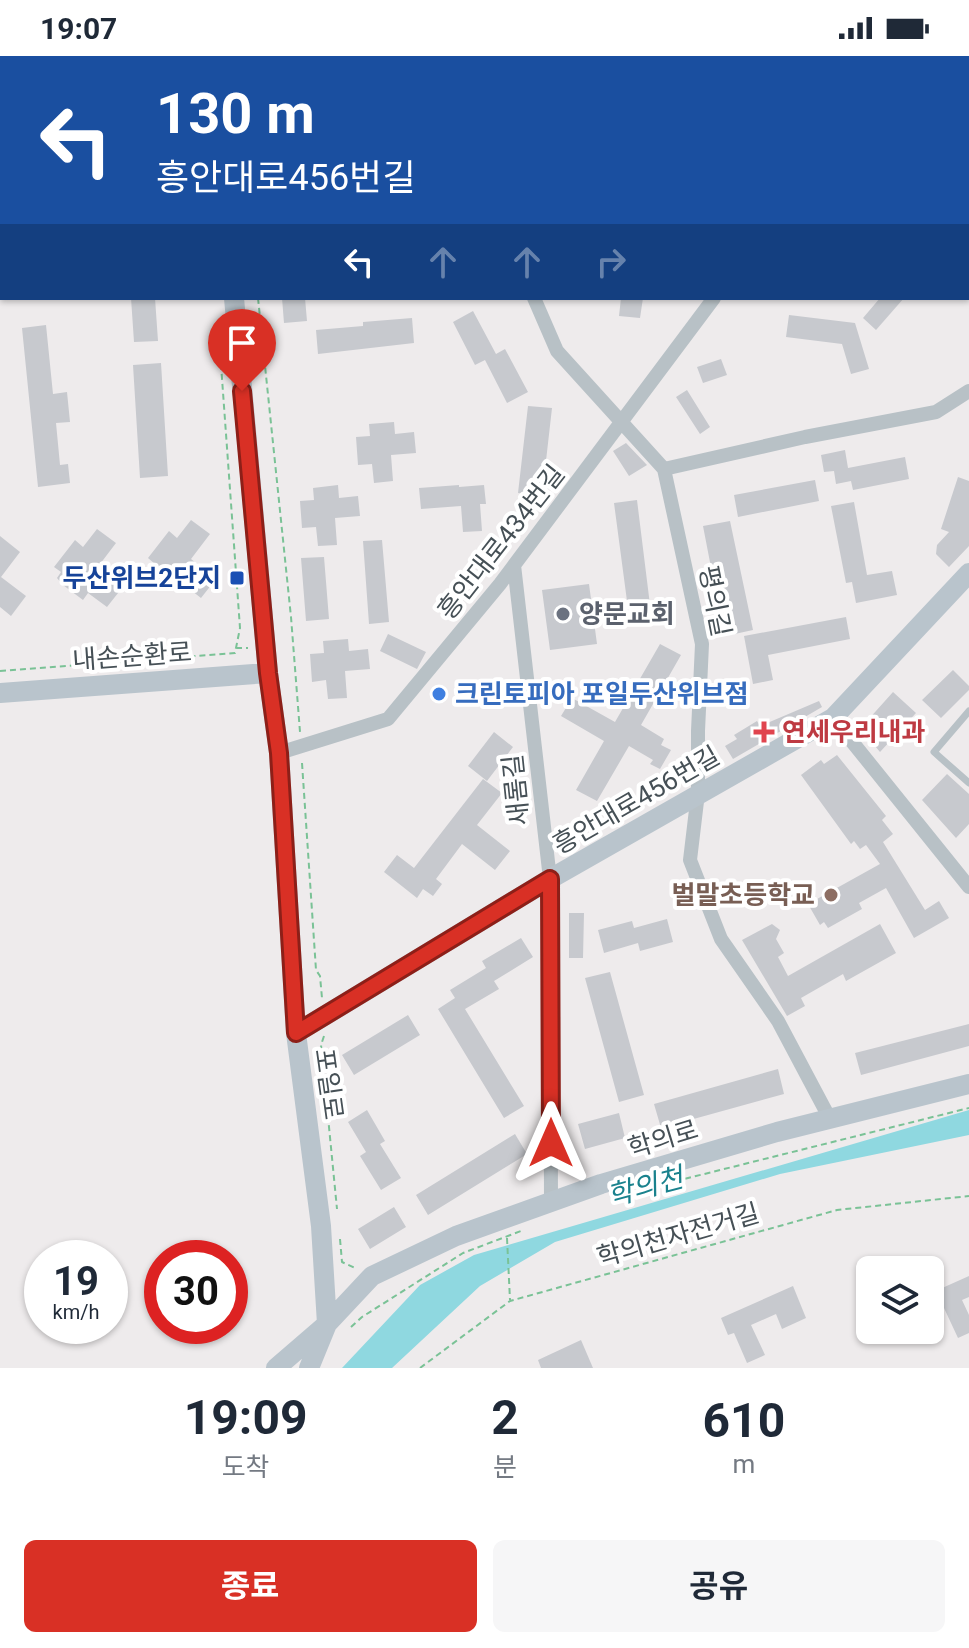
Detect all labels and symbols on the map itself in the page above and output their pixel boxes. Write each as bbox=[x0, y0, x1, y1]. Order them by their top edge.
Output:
pin bbox=[208, 309, 276, 391]
street label: 흥안대로434번길 bbox=[432, 459, 570, 625]
place label: 두산위브2단지 bbox=[63, 563, 221, 593]
street label: 평의길 bbox=[693, 563, 737, 639]
marker: 두산위브2단지 bbox=[228, 569, 246, 587]
place label: 양문교회 bbox=[579, 599, 675, 629]
marker: 양문교회 bbox=[554, 605, 572, 623]
street label: 내손순환로 bbox=[71, 637, 193, 675]
place label: 크린토피아 포일두산위브점 bbox=[455, 679, 749, 709]
marker: 크린토피아 포일두산위브점 bbox=[430, 685, 448, 703]
place label: 연세우리내과 bbox=[782, 717, 926, 747]
marker: 연세우리내과 bbox=[753, 721, 775, 743]
street label: 흥안대로456번길 bbox=[547, 740, 725, 860]
street label: 새롬길 bbox=[497, 753, 535, 827]
place label: 벌말초등학교 bbox=[671, 880, 815, 910]
marker: 벌말초등학교 bbox=[822, 886, 840, 904]
street label: 포일로 bbox=[309, 1046, 349, 1122]
position arrow bbox=[509, 1101, 593, 1185]
street label: 학의로 bbox=[624, 1114, 702, 1164]
water label: 학의천 bbox=[603, 1160, 690, 1213]
street label: 학의천자전거길 bbox=[593, 1198, 763, 1272]
speed limit sign: 30 bbox=[144, 1240, 248, 1344]

